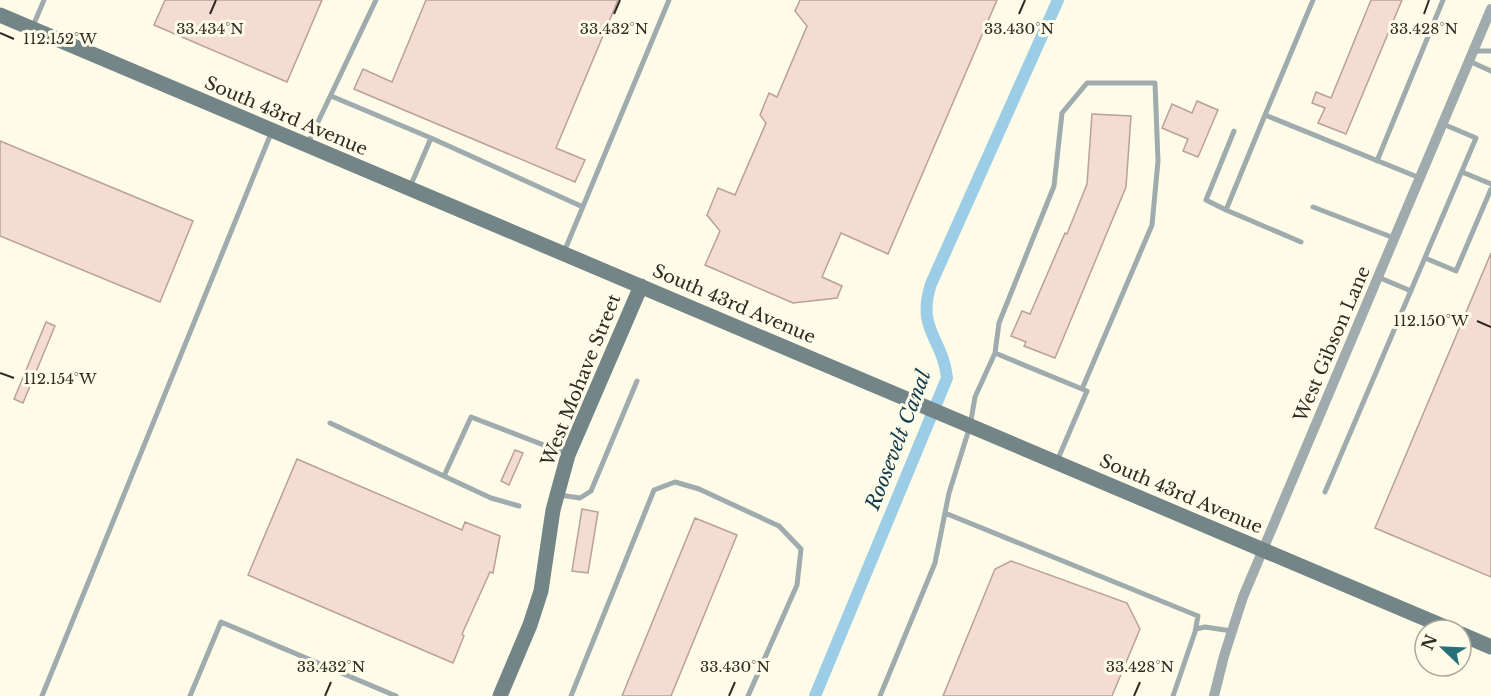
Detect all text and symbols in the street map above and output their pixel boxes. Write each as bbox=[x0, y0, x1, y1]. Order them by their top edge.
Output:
text: 33.434°N bbox=[176, 19, 244, 38]
text: 33.432°N bbox=[580, 19, 648, 38]
text: 33.430°N bbox=[984, 19, 1054, 38]
text: 33.428°N bbox=[1390, 19, 1458, 38]
text: 112.152°W bbox=[23, 29, 97, 48]
street label: South 43rd Avenue bbox=[201, 72, 371, 160]
street label: South 43rd Avenue bbox=[649, 260, 819, 348]
street label: West Gibson Lane bbox=[1289, 263, 1375, 426]
street label: West Mohave Street bbox=[536, 291, 626, 470]
text: 112.150°W bbox=[1393, 311, 1469, 330]
water label: Roosevelt Canal bbox=[860, 366, 936, 514]
text: 112.154°W bbox=[23, 369, 97, 388]
street label: South 43rd Avenue bbox=[1096, 450, 1266, 538]
north arrow bbox=[1413, 618, 1473, 678]
text: N bbox=[1417, 631, 1441, 653]
text: 33.432°N bbox=[297, 657, 365, 676]
text: 33.430°N bbox=[700, 657, 770, 676]
text: 33.428°N bbox=[1106, 657, 1174, 676]

